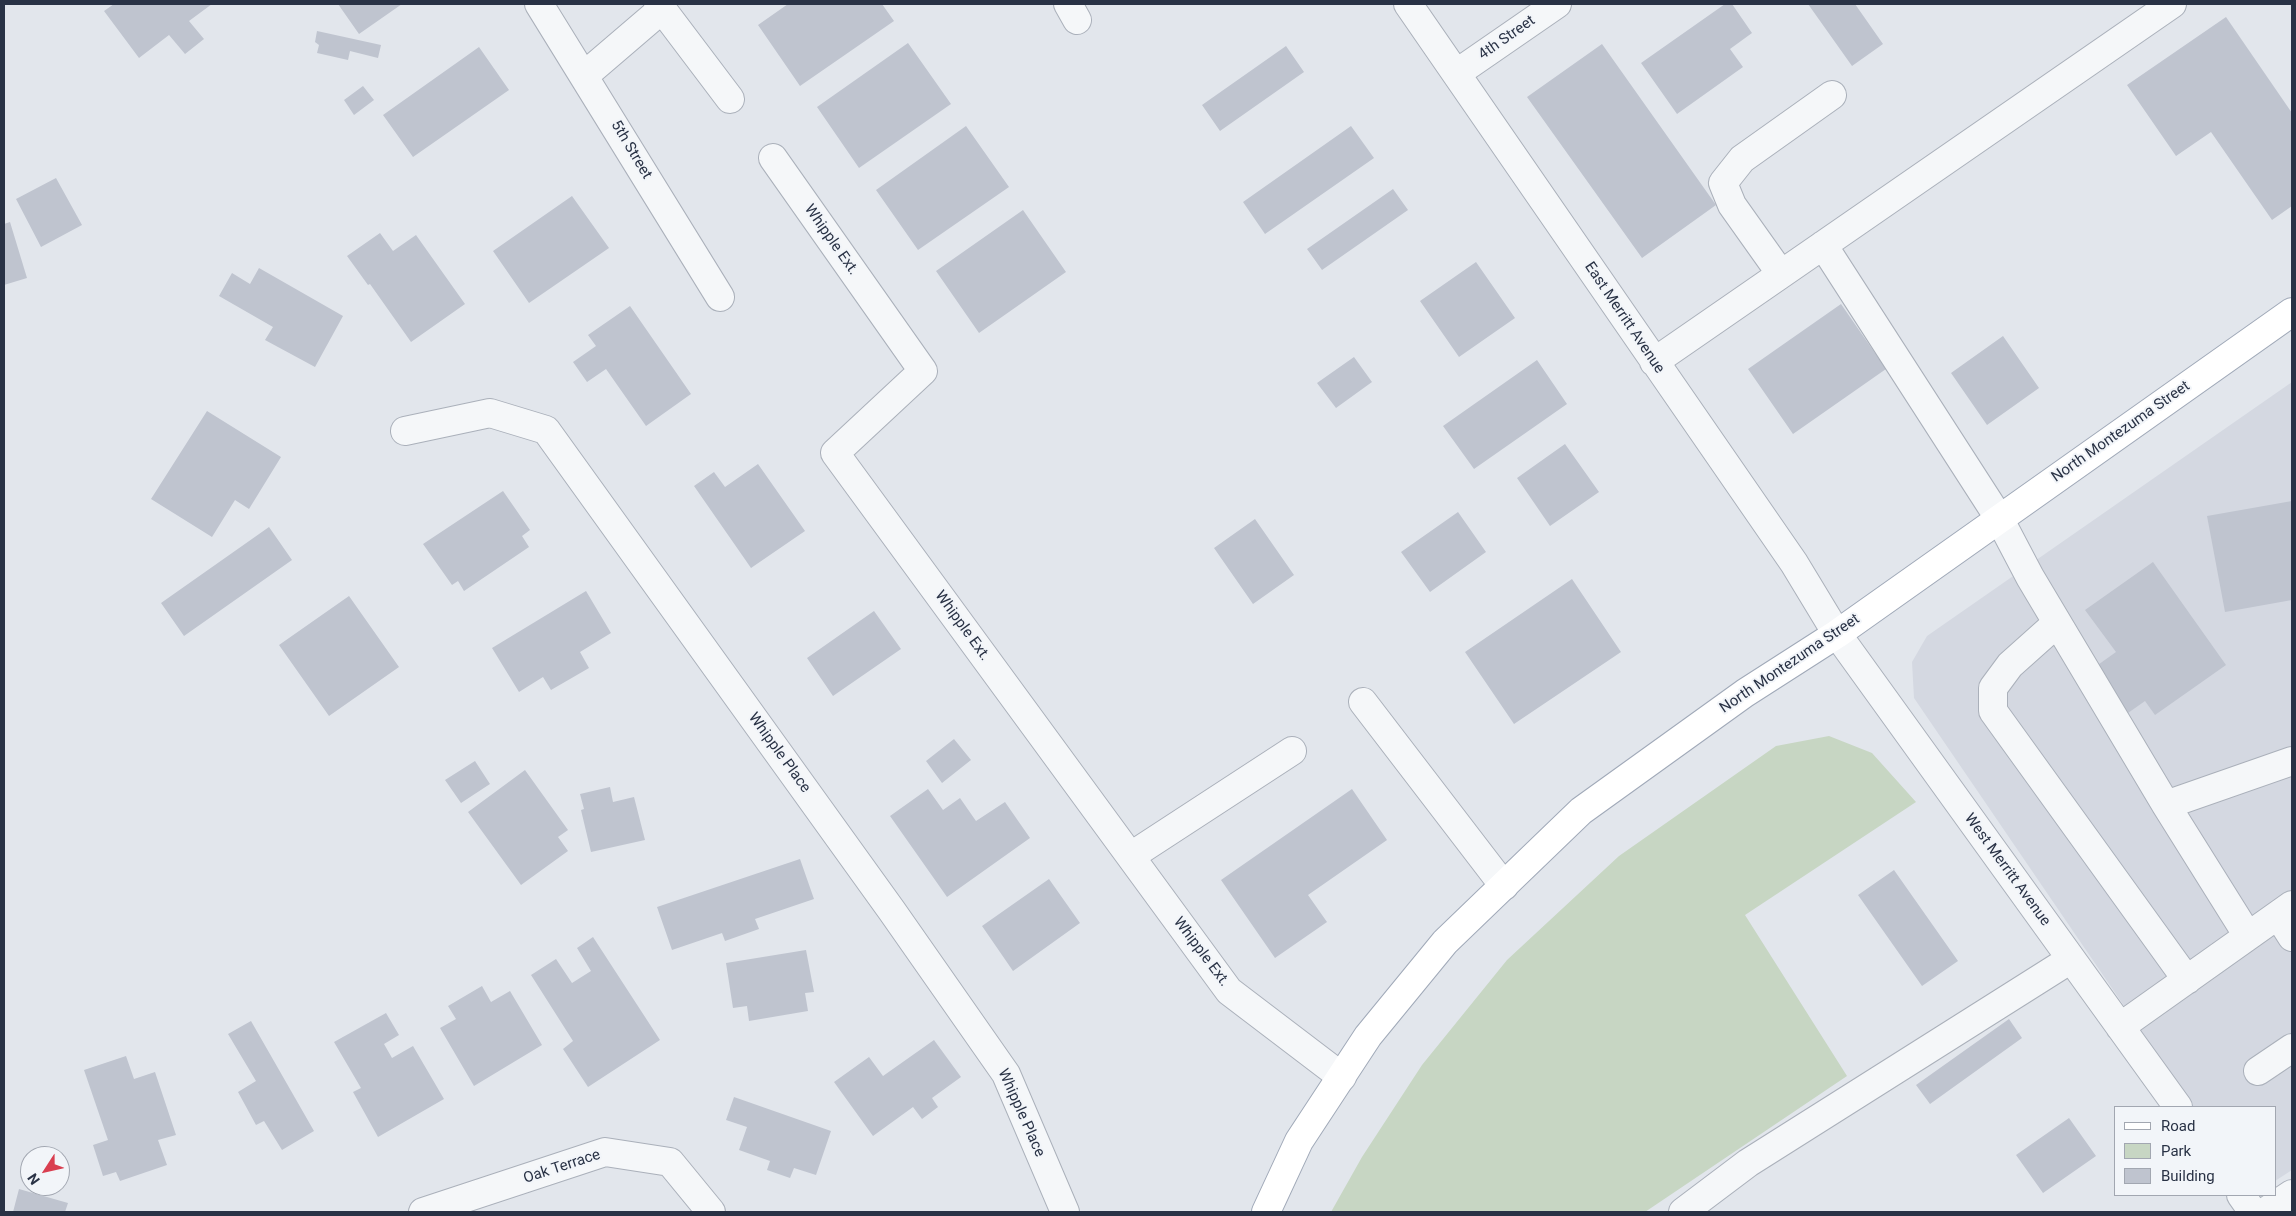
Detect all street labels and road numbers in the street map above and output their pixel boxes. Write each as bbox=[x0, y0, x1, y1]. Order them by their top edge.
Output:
street label: 4th Street bbox=[1475, 12, 1539, 64]
street label: 5th Street bbox=[607, 118, 655, 182]
street label: Whipple Ext. bbox=[800, 201, 862, 279]
street label: East Merritt Avenue bbox=[1580, 259, 1668, 377]
street label: North Montezuma Street bbox=[2048, 377, 2194, 487]
street label: Whipple Ext. bbox=[931, 587, 993, 665]
street label: North Montezuma Street bbox=[1717, 610, 1863, 718]
street label: Whipple Place bbox=[744, 709, 814, 797]
street label: West Merritt Avenue bbox=[1960, 810, 2054, 930]
street label: Whipple Ext. bbox=[1169, 914, 1233, 990]
street label: Whipple Place bbox=[994, 1066, 1048, 1160]
street label: Oak Terrace bbox=[521, 1146, 603, 1188]

